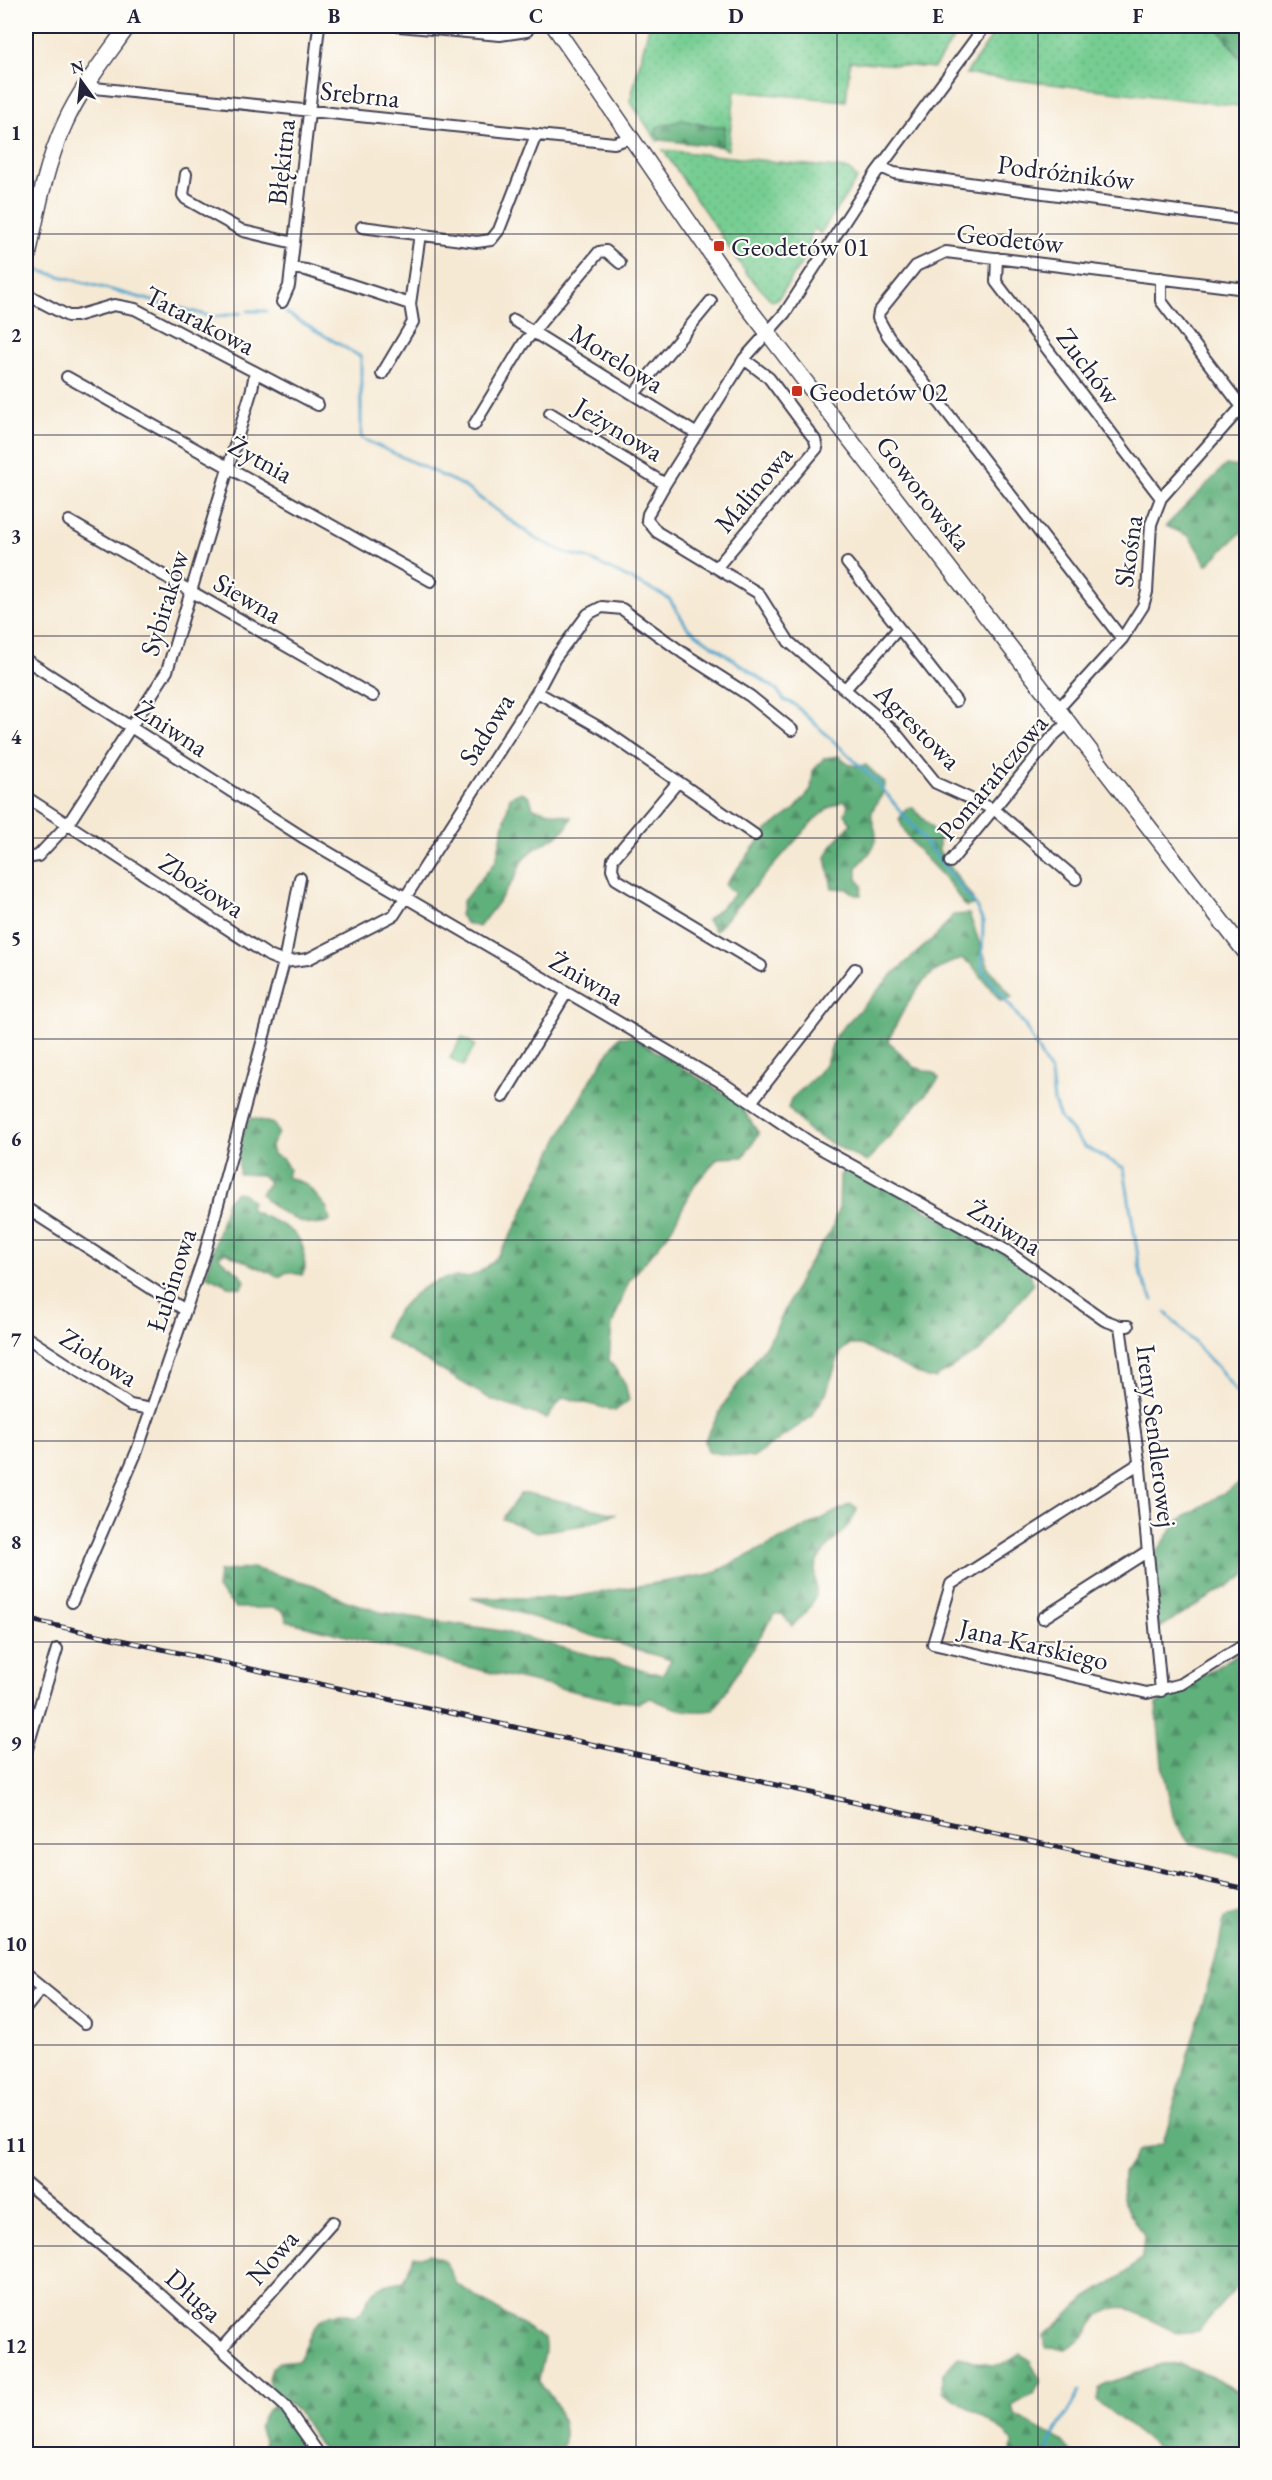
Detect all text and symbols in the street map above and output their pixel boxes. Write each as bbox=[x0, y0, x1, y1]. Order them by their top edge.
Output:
text: A bbox=[126, 3, 142, 29]
text: B bbox=[328, 3, 340, 29]
text: C bbox=[529, 3, 543, 29]
text: D bbox=[728, 3, 744, 29]
text: E bbox=[932, 3, 944, 29]
text: F bbox=[1133, 3, 1144, 29]
north arrow bbox=[51, 51, 111, 111]
text: N bbox=[68, 55, 86, 79]
street label: Srebrna bbox=[318, 72, 402, 116]
street label: Błękitna bbox=[259, 117, 303, 207]
text: 1 bbox=[11, 120, 21, 146]
street label: Podróżników bbox=[996, 146, 1137, 198]
street label: Geodetów bbox=[955, 215, 1066, 261]
place label: Geodetów 01 bbox=[731, 229, 870, 264]
marker: Geodetów 01 bbox=[712, 239, 726, 253]
street label: Tatarakowa bbox=[139, 277, 261, 363]
street label: Morelowa bbox=[563, 315, 671, 401]
street label: Zuchów bbox=[1049, 321, 1129, 412]
text: 2 bbox=[11, 322, 22, 348]
place label: Geodetów 02 bbox=[809, 374, 948, 409]
marker: Geodetów 02 bbox=[790, 384, 804, 398]
street label: Jeżynowa bbox=[566, 388, 670, 469]
street label: Żytnia bbox=[223, 427, 300, 491]
street label: Goworowska bbox=[868, 428, 980, 558]
street label: Malinowa bbox=[706, 438, 800, 540]
street label: Skośna bbox=[1106, 513, 1150, 589]
text: 3 bbox=[11, 523, 21, 549]
street label: Sybiraków bbox=[131, 545, 197, 660]
street label: Siewna bbox=[208, 565, 289, 632]
street label: Agrestowa bbox=[866, 674, 969, 777]
street label: Sadowa bbox=[450, 686, 522, 772]
street label: Żniwna bbox=[129, 691, 216, 765]
street label: Pomarańczowa bbox=[929, 706, 1055, 848]
text: 4 bbox=[11, 724, 22, 750]
street label: Zbożowa bbox=[153, 844, 252, 926]
text: 5 bbox=[11, 925, 21, 951]
street label: Żniwna bbox=[543, 943, 631, 1013]
text: 6 bbox=[11, 1126, 22, 1152]
street label: Żniwna bbox=[962, 1191, 1049, 1263]
street label: Łubinowa bbox=[138, 1224, 204, 1336]
street label: Ziołowa bbox=[54, 1320, 145, 1395]
text: 7 bbox=[11, 1327, 22, 1353]
street label: Ireny Sendlerowej bbox=[1128, 1343, 1186, 1529]
text: 8 bbox=[11, 1529, 21, 1555]
street label: Jana Karskiego bbox=[954, 1609, 1112, 1678]
text: 9 bbox=[11, 1730, 22, 1756]
text: 10 bbox=[5, 1931, 27, 1957]
text: 11 bbox=[5, 2132, 27, 2158]
street label: Nowa bbox=[238, 2222, 306, 2292]
street label: Długa bbox=[158, 2260, 230, 2330]
text: 12 bbox=[5, 2333, 27, 2359]

